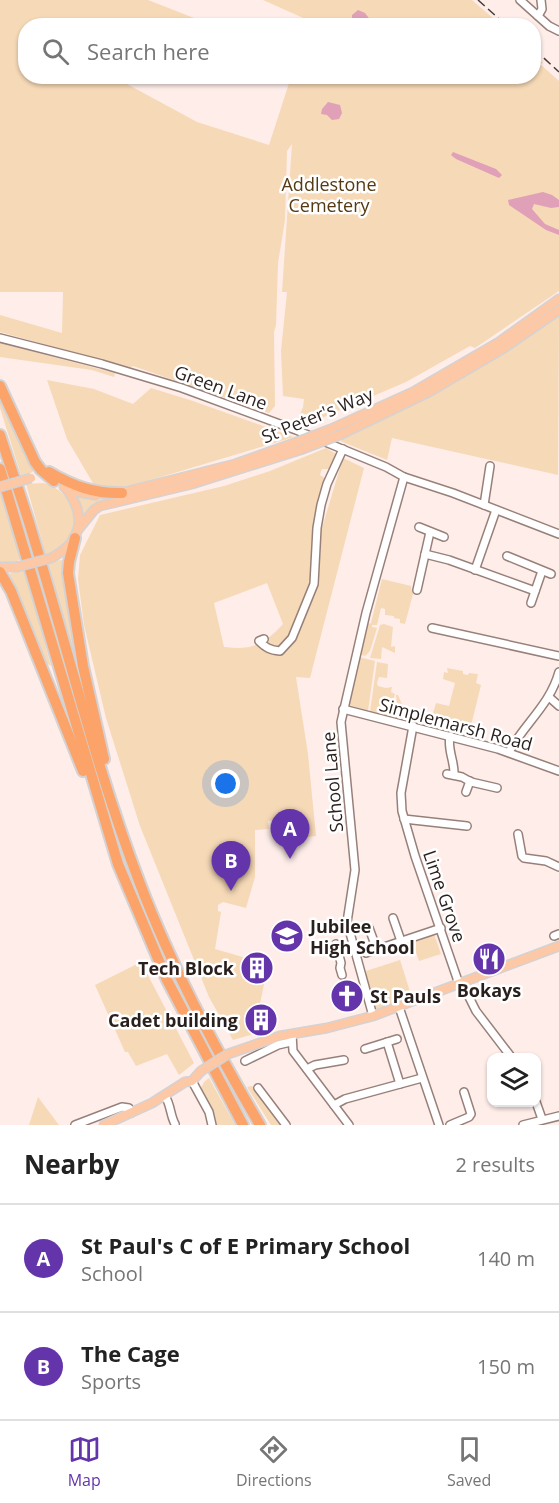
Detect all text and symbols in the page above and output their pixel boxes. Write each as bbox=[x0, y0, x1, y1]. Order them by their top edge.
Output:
search box bbox=[18, 18, 541, 84]
icon: search bbox=[39, 35, 72, 68]
text: Search here bbox=[87, 36, 210, 66]
park label: Addlestone Cemetery bbox=[281, 172, 377, 217]
street label: Green Lane bbox=[171, 359, 271, 415]
street label: St Peter's Way bbox=[258, 381, 377, 448]
street label: Simplemarsh Road bbox=[377, 692, 535, 756]
street label: School Lane bbox=[316, 731, 348, 833]
your location bbox=[211, 769, 240, 798]
pin: A bbox=[270, 810, 310, 859]
pin: B bbox=[212, 842, 250, 891]
street label: Lime Grove bbox=[418, 847, 472, 945]
place label: Jubilee High School bbox=[308, 914, 415, 959]
school or university icon: Jubilee High School bbox=[269, 918, 305, 954]
restaurant icon: Bokays bbox=[471, 941, 507, 977]
building icon: Tech Block bbox=[239, 950, 275, 986]
place label: Tech Block bbox=[138, 956, 235, 980]
church icon: St Pauls bbox=[329, 978, 365, 1014]
place label: Bokays bbox=[457, 978, 521, 1002]
place label: St Pauls bbox=[370, 984, 441, 1008]
building icon: Cadet building bbox=[243, 1002, 279, 1038]
place label: Cadet building bbox=[108, 1008, 238, 1032]
map controls bbox=[487, 1053, 541, 1107]
button: layers bbox=[487, 1053, 541, 1107]
text: Nearby bbox=[24, 1146, 119, 1182]
text: 2 results bbox=[455, 1151, 535, 1178]
text: St Paul's C of E Primary School bbox=[81, 1230, 410, 1260]
text: A bbox=[37, 1245, 50, 1272]
text: 140 m bbox=[477, 1245, 535, 1272]
text: School bbox=[81, 1260, 143, 1287]
text: The Cage bbox=[81, 1338, 180, 1368]
text: B bbox=[37, 1353, 50, 1380]
text: 150 m bbox=[477, 1353, 535, 1380]
text: Sports bbox=[81, 1368, 141, 1395]
tab: Map bbox=[68, 1433, 101, 1491]
tab: Directions bbox=[236, 1433, 312, 1491]
tab: Saved bbox=[447, 1433, 491, 1491]

